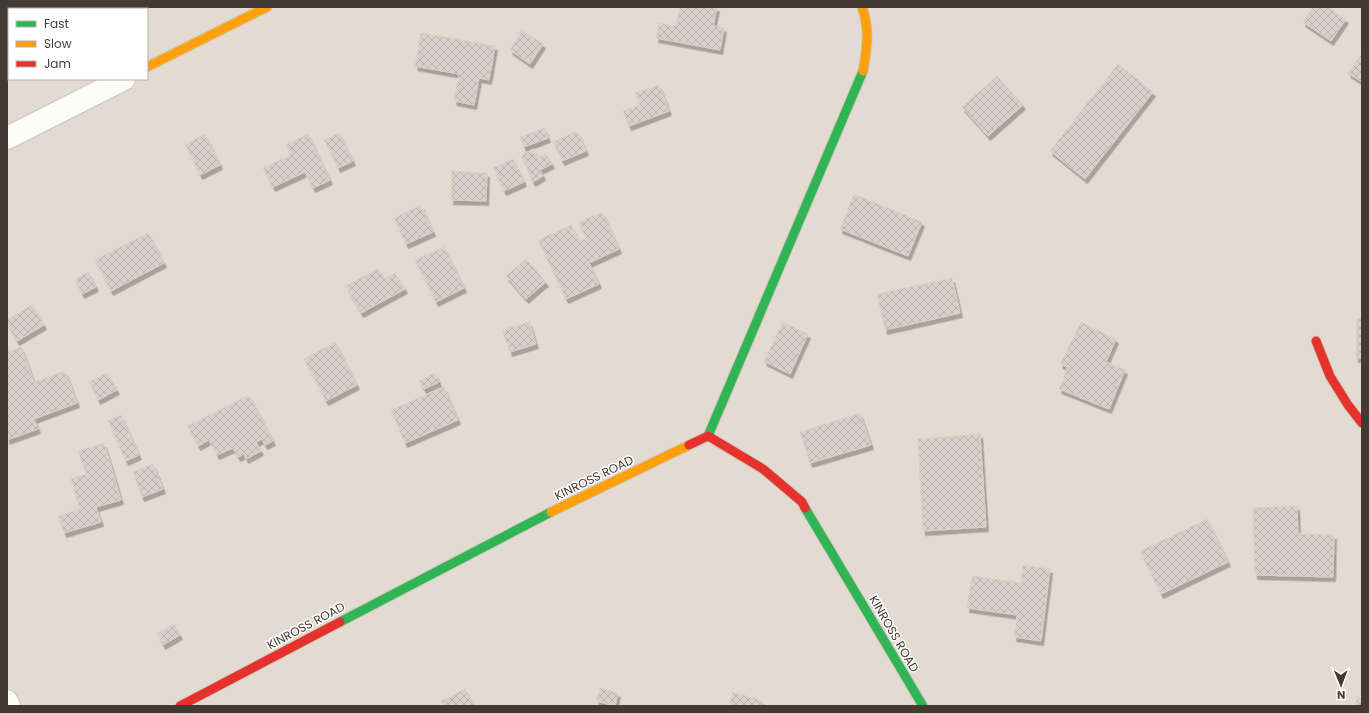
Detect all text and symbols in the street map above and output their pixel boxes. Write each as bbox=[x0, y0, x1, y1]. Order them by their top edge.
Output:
legend bbox=[8, 8, 148, 80]
text: Fast bbox=[44, 15, 69, 32]
text: Slow bbox=[44, 35, 72, 52]
text: Jam bbox=[44, 55, 71, 72]
street label: KINROSS ROAD bbox=[551, 451, 636, 504]
street label: KINROSS ROAD bbox=[866, 592, 923, 675]
street label: KINROSS ROAD bbox=[264, 598, 348, 653]
north arrow bbox=[1321, 665, 1361, 705]
text: N bbox=[1337, 687, 1345, 703]

